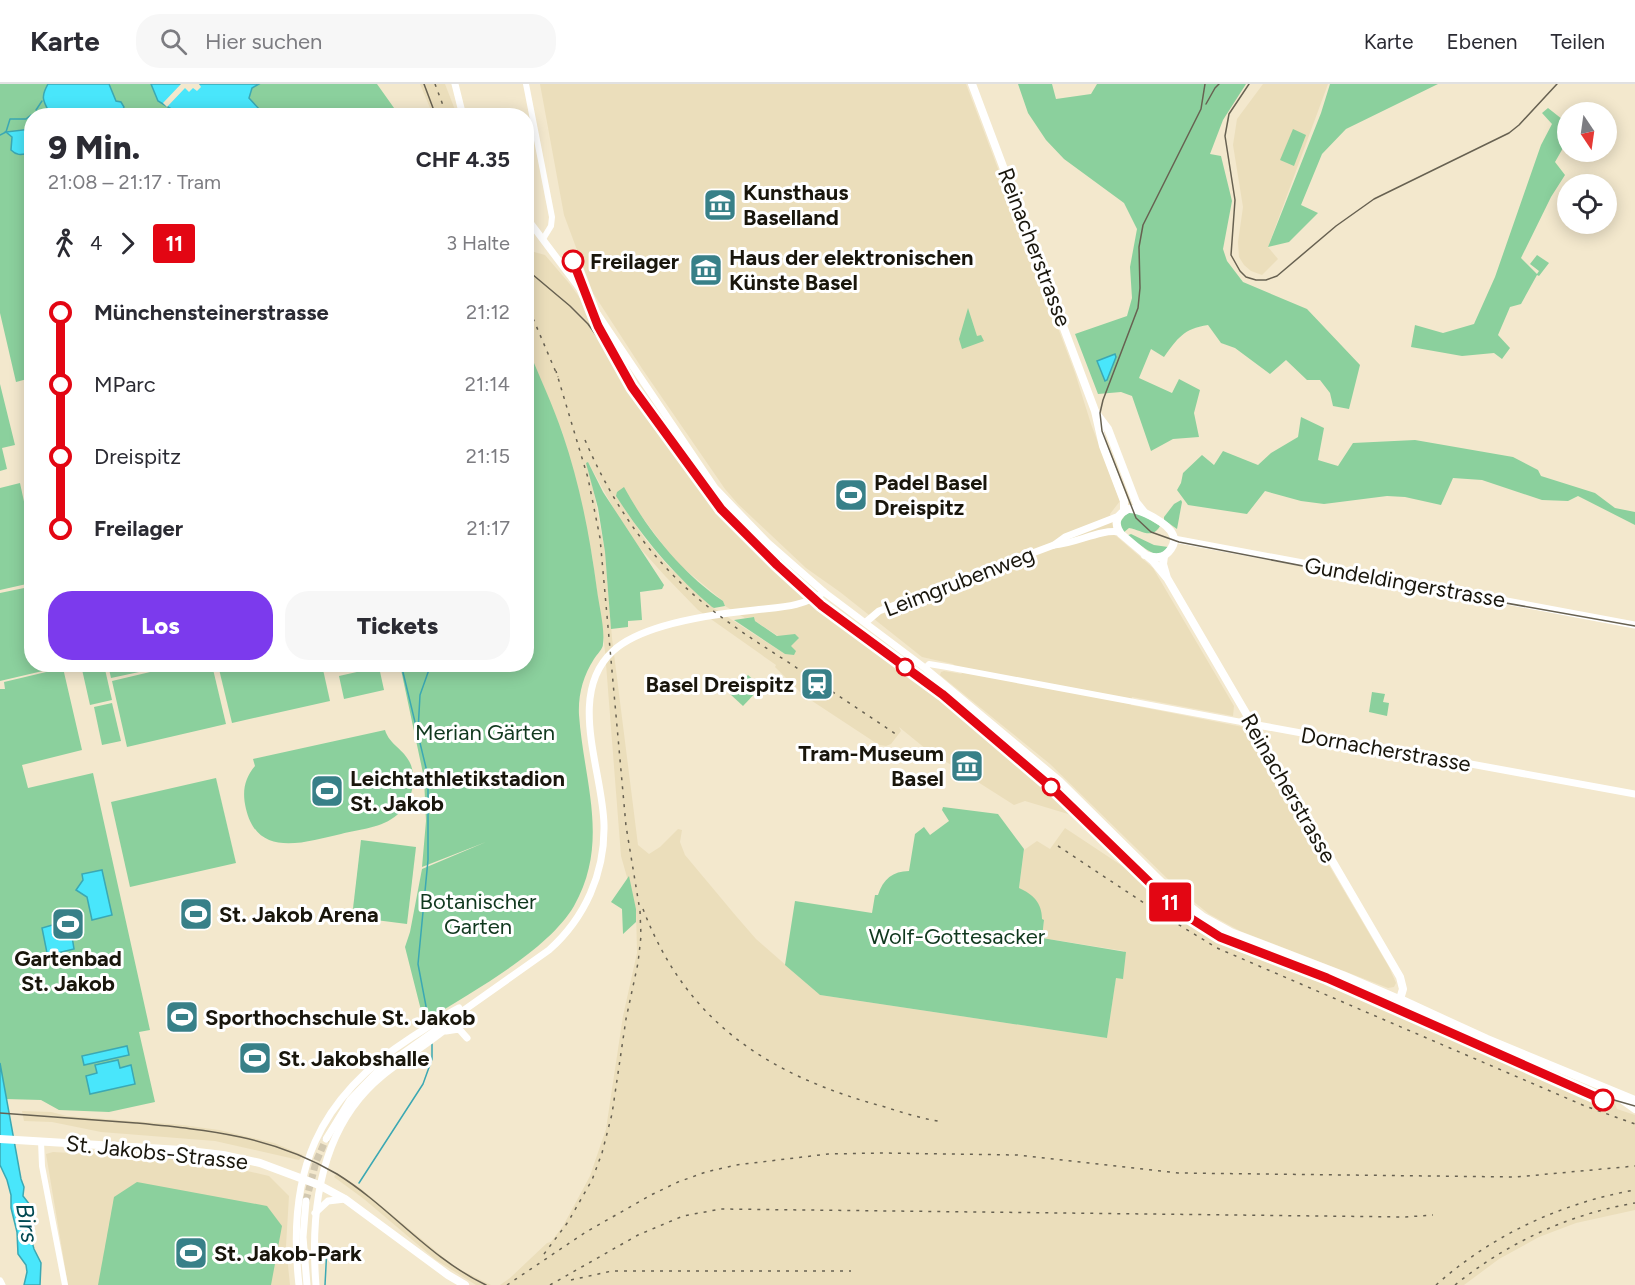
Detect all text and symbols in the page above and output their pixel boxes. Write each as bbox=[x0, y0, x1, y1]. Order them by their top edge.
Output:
search box bbox=[136, 14, 556, 68]
text: Karte bbox=[30, 24, 100, 58]
icon: search bbox=[157, 25, 190, 58]
text: Hier suchen bbox=[205, 28, 322, 55]
text: Karte bbox=[1364, 29, 1413, 54]
text: Ebenen bbox=[1446, 29, 1518, 54]
text: Teilen bbox=[1551, 29, 1605, 54]
north arrow bbox=[1557, 102, 1617, 162]
map controls bbox=[1557, 102, 1617, 234]
text: 9 Min. bbox=[48, 128, 140, 167]
text: CHF 4.35 bbox=[416, 146, 510, 173]
street label: Reinacherstrasse bbox=[992, 164, 1077, 330]
text: 21:08 – 21:17 · Tram bbox=[48, 170, 221, 194]
button: locate bbox=[1557, 174, 1617, 234]
place label: Kunsthaus Baselland bbox=[743, 179, 849, 231]
museum icon: Kunsthaus Baselland bbox=[702, 187, 738, 223]
icon: walk bbox=[48, 227, 81, 260]
icon: forward bbox=[111, 227, 144, 260]
text: 4 bbox=[90, 231, 102, 255]
text: 11 bbox=[165, 231, 183, 256]
text: 3 Halte bbox=[446, 231, 510, 255]
place label: Haus der elektronischen Künste Basel bbox=[729, 244, 973, 296]
place label: Freilager bbox=[590, 248, 680, 275]
marker: Freilager bbox=[562, 250, 584, 272]
museum icon: Haus der elektronischen Künste Basel bbox=[688, 252, 724, 288]
text: Münchensteinerstrasse bbox=[94, 299, 329, 326]
text: 21:12 bbox=[466, 300, 510, 324]
text: MParc bbox=[94, 371, 156, 398]
text: 21:14 bbox=[465, 372, 510, 396]
text: Dreispitz bbox=[94, 443, 181, 470]
text: 21:15 bbox=[466, 444, 510, 468]
place label: Padel Basel Dreispitz bbox=[874, 469, 988, 521]
sports icon: Padel Basel Dreispitz bbox=[833, 477, 869, 513]
text: Freilager bbox=[94, 515, 183, 542]
text: 21:17 bbox=[467, 516, 510, 540]
street label: Leimgrubenweg bbox=[880, 540, 1038, 623]
street label: Gundeldingerstrasse bbox=[1302, 552, 1507, 613]
button: Los bbox=[48, 591, 273, 660]
button: Tickets bbox=[285, 591, 510, 660]
unlabelled marker bbox=[896, 658, 914, 676]
station icon: Basel Dreispitz bbox=[799, 666, 835, 702]
place label: Basel Dreispitz bbox=[645, 671, 794, 698]
street label: Reinacherstrasse bbox=[1235, 709, 1342, 868]
park label: Merian Gärten bbox=[415, 719, 555, 746]
street label: Dornacherstrasse bbox=[1299, 721, 1473, 778]
place label: Tram-Museum Basel bbox=[798, 740, 944, 792]
museum icon: Tram-Museum Basel bbox=[949, 748, 985, 784]
place label: Leichtathletikstadion St. Jakob bbox=[350, 765, 565, 817]
sports icon: Leichtathletikstadion St. Jakob bbox=[309, 773, 345, 809]
unlabelled marker bbox=[1042, 778, 1060, 796]
line badge: 11 bbox=[1143, 882, 1197, 922]
park label: Botanischer Garten bbox=[420, 888, 537, 940]
text: 11 bbox=[1161, 890, 1179, 915]
sports icon: St. Jakob Arena bbox=[178, 896, 214, 932]
place label: St. Jakob Arena bbox=[219, 901, 379, 928]
sports icon: Gartenbad St. Jakob bbox=[50, 906, 86, 942]
park label: Wolf-Gottesacker bbox=[869, 923, 1046, 950]
place label: Gartenbad St. Jakob bbox=[14, 945, 122, 997]
sports icon: Sporthochschule St. Jakob bbox=[164, 999, 200, 1035]
place label: Sporthochschule St. Jakob bbox=[205, 1004, 475, 1031]
sports icon: St. Jakobshalle bbox=[237, 1040, 273, 1076]
place label: St. Jakobshalle bbox=[278, 1045, 429, 1072]
unlabelled marker bbox=[1592, 1089, 1614, 1111]
street label: St. Jakobs-Strasse bbox=[65, 1130, 249, 1175]
water label: Birs bbox=[10, 1201, 45, 1245]
sports icon: St. Jakob-Park bbox=[173, 1235, 209, 1271]
place label: St. Jakob-Park bbox=[214, 1240, 362, 1267]

